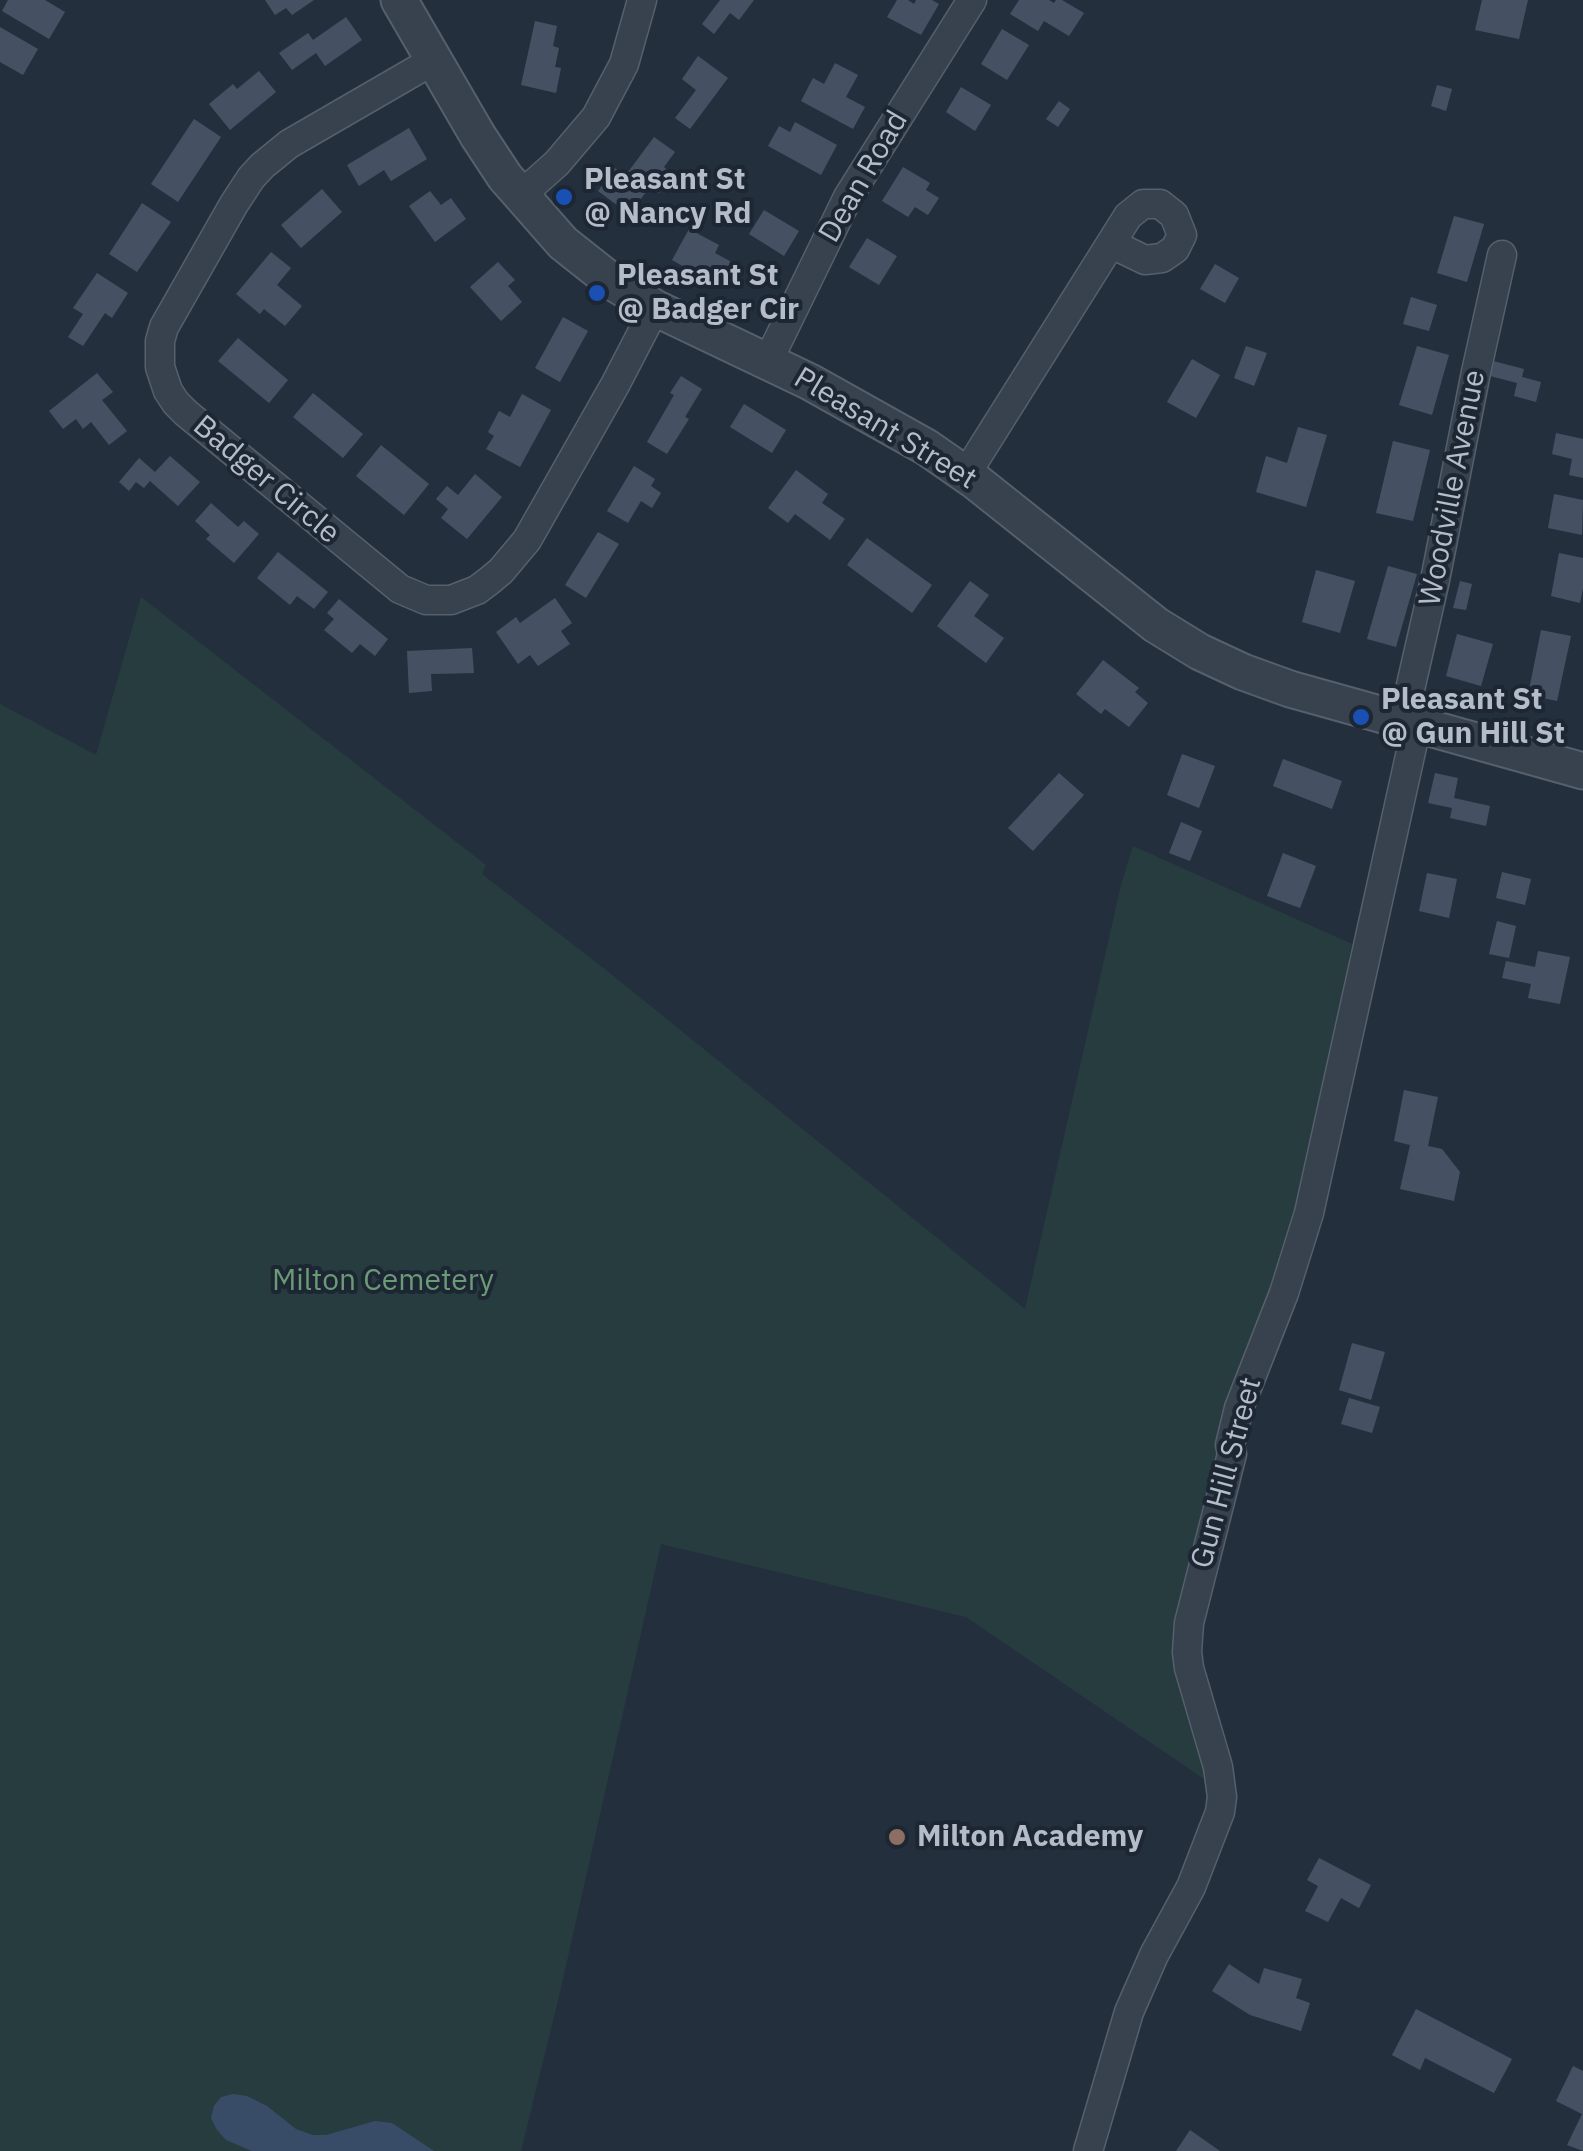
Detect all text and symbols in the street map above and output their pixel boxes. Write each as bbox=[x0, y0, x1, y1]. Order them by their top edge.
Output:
street label: Dean Road bbox=[812, 105, 916, 249]
place label: Pleasant St @ Nancy Rd bbox=[584, 162, 751, 232]
marker: Pleasant St @ Nancy Rd bbox=[553, 186, 575, 208]
place label: Pleasant St @ Badger Cir bbox=[617, 258, 799, 328]
marker: Pleasant St @ Badger Cir bbox=[586, 282, 608, 304]
street label: Pleasant Street bbox=[787, 360, 983, 498]
street label: Woodville Avenue bbox=[1412, 367, 1494, 609]
street label: Badger Circle bbox=[186, 408, 346, 552]
place label: Pleasant St @ Gun Hill St bbox=[1381, 682, 1565, 752]
marker: Pleasant St @ Gun Hill St bbox=[1350, 706, 1372, 728]
park label: Milton Cemetery bbox=[272, 1263, 494, 1299]
street label: Gun Hill Street bbox=[1184, 1374, 1270, 1572]
place label: Milton Academy bbox=[917, 1819, 1143, 1855]
marker: Milton Academy bbox=[886, 1826, 908, 1848]

